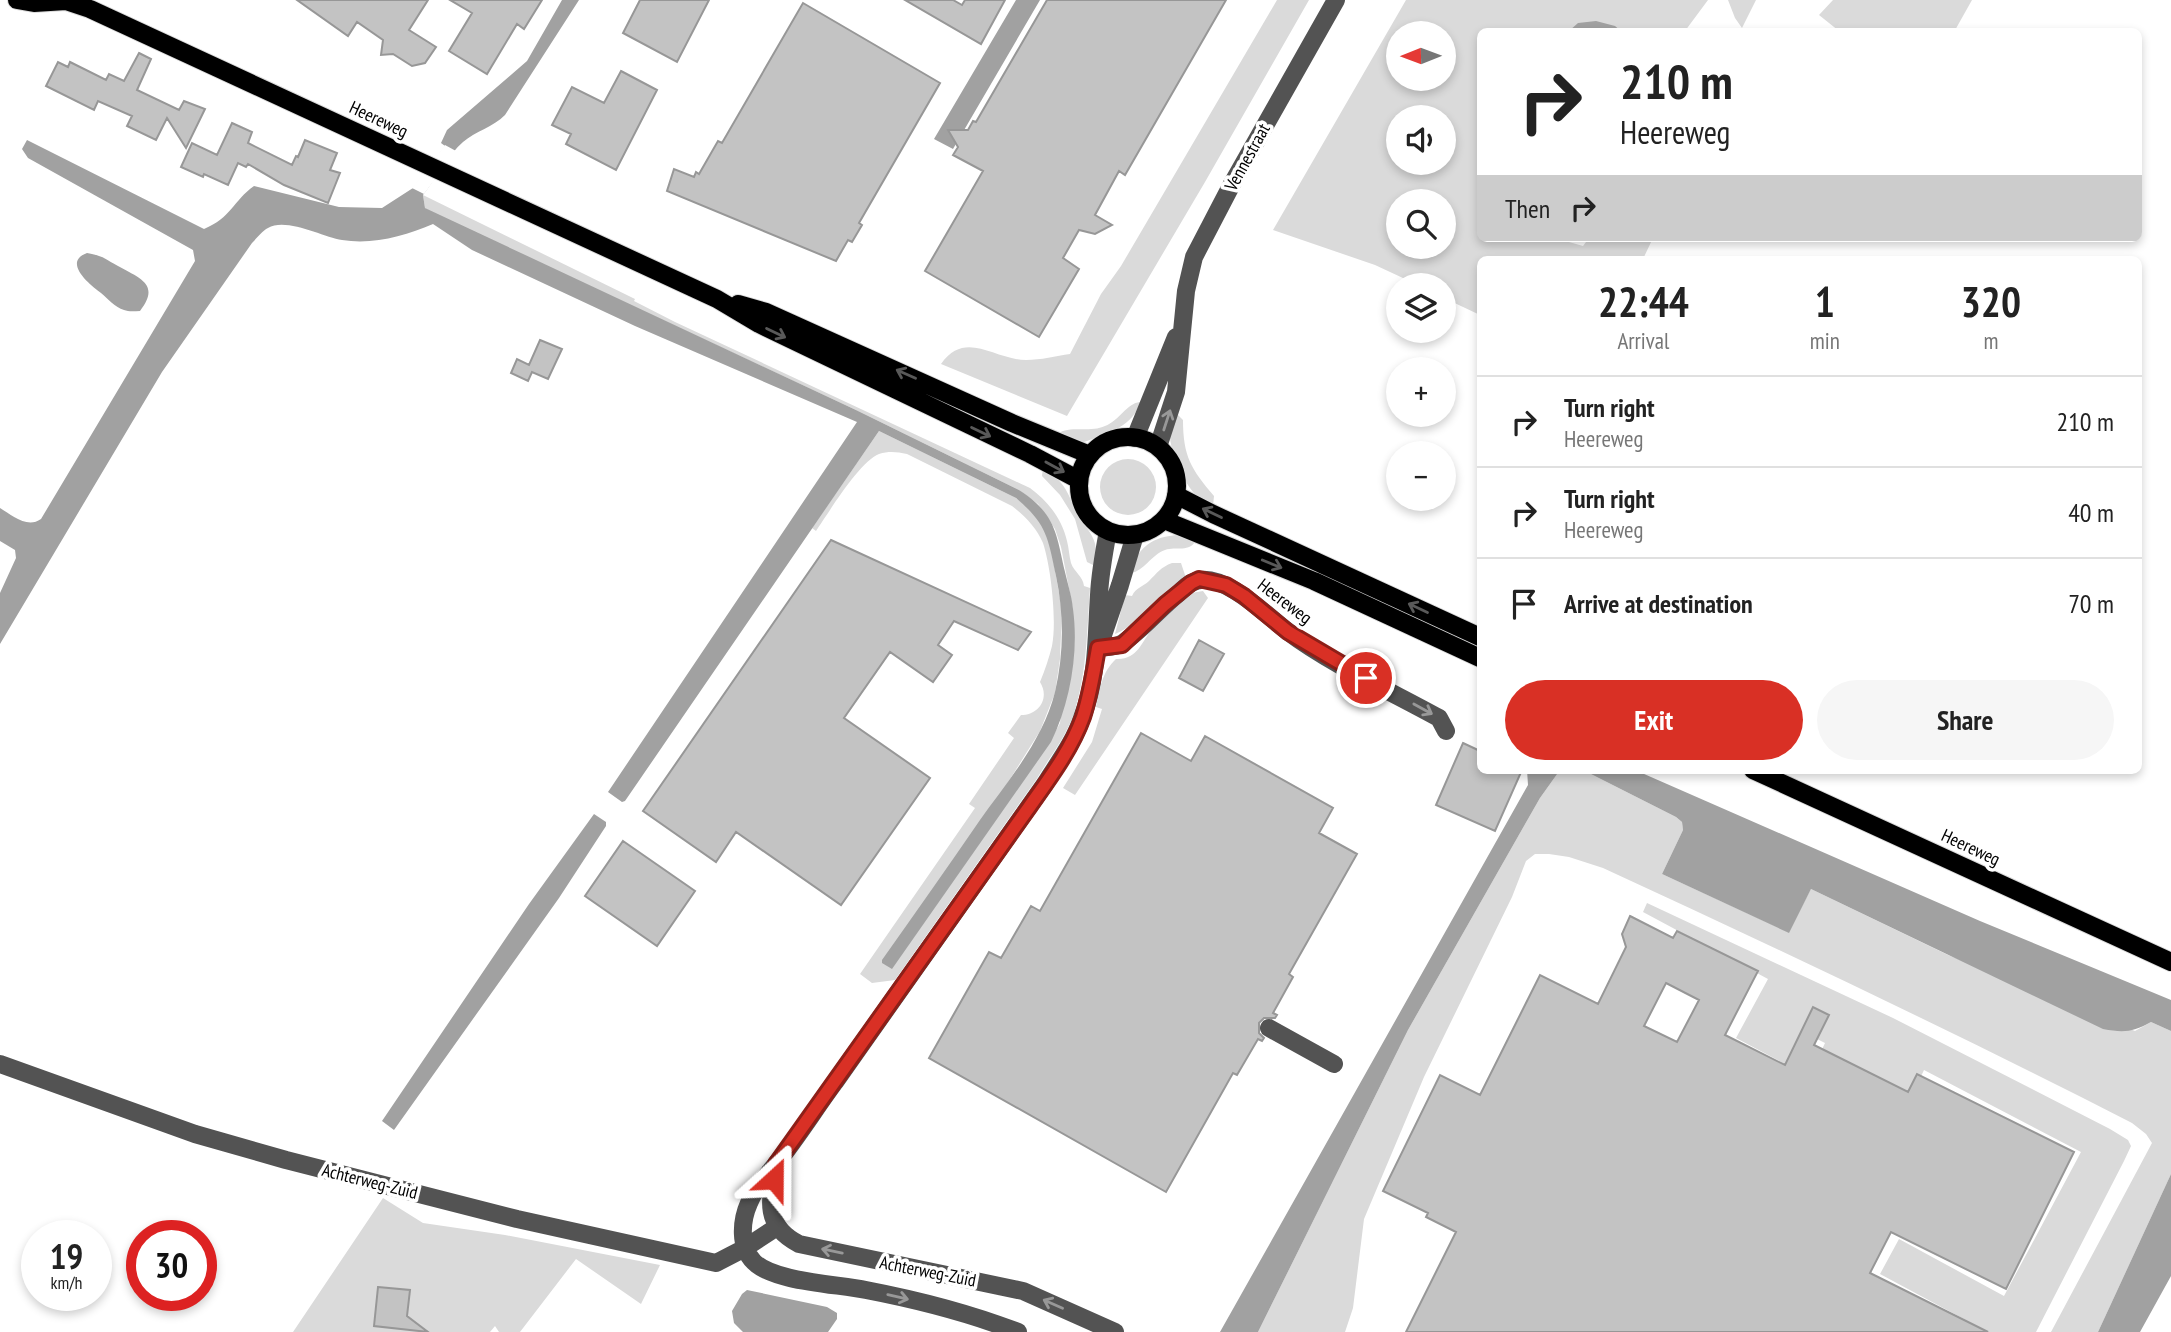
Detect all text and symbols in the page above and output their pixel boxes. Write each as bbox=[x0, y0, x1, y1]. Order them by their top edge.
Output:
north arrow bbox=[1386, 21, 1456, 91]
map controls bbox=[1386, 21, 1456, 511]
text: 210 m bbox=[1620, 49, 1733, 113]
icon: right bbox=[1505, 56, 1596, 147]
street label: Heereweg bbox=[346, 95, 412, 143]
button: sound bbox=[1386, 105, 1456, 175]
text: Heereweg bbox=[1620, 111, 1730, 153]
street label: Vennestraat bbox=[1219, 119, 1275, 196]
button: search bbox=[1386, 189, 1456, 259]
icon: right bbox=[1564, 189, 1602, 227]
text: Then bbox=[1505, 192, 1550, 225]
button: layers bbox=[1386, 273, 1456, 343]
text: 22:44 bbox=[1598, 274, 1689, 329]
text: 1 bbox=[1815, 274, 1835, 329]
text: 320 bbox=[1961, 274, 2021, 329]
one-way arrow bbox=[765, 326, 786, 340]
text: Arrival bbox=[1617, 326, 1669, 355]
text: min bbox=[1810, 326, 1840, 355]
text: m bbox=[1983, 326, 1998, 355]
button: + bbox=[1386, 357, 1456, 427]
one-way arrow bbox=[896, 367, 917, 380]
text: Turn right bbox=[1564, 391, 1655, 424]
icon: right bbox=[1505, 403, 1543, 441]
text: 210 m bbox=[2056, 405, 2114, 438]
one-way arrow bbox=[1162, 409, 1174, 431]
text: Heereweg bbox=[1564, 424, 1643, 453]
one-way arrow bbox=[970, 425, 991, 439]
button: − bbox=[1386, 441, 1456, 511]
one-way arrow bbox=[1044, 461, 1065, 474]
text: Turn right bbox=[1564, 482, 1655, 515]
icon: right bbox=[1505, 494, 1543, 532]
text: 40 m bbox=[2068, 496, 2114, 529]
one-way arrow bbox=[1202, 506, 1223, 520]
text: Heereweg bbox=[1564, 515, 1643, 544]
one-way arrow bbox=[1261, 558, 1282, 571]
street label: Heereweg bbox=[1253, 573, 1317, 629]
icon: arrive bbox=[1505, 585, 1543, 623]
text: Arrive at destination bbox=[1564, 587, 1753, 620]
text: 70 m bbox=[2068, 587, 2114, 620]
one-way arrow bbox=[1408, 601, 1430, 614]
pin bbox=[1336, 648, 1396, 708]
icon: arrive bbox=[1347, 659, 1385, 697]
button: Exit bbox=[1505, 680, 1803, 760]
button: Share bbox=[1817, 680, 2114, 760]
one-way arrow bbox=[1412, 703, 1433, 716]
street label: Heereweg bbox=[1938, 823, 2004, 871]
position arrow bbox=[737, 1142, 811, 1216]
street label: Achterweg-Zuid bbox=[320, 1158, 420, 1204]
speed limit sign: 30 bbox=[126, 1220, 217, 1311]
text: 19 bbox=[50, 1233, 83, 1279]
one-way arrow bbox=[821, 1243, 844, 1257]
street label: Achterweg-Zuid bbox=[878, 1250, 978, 1292]
text: km/h bbox=[51, 1271, 82, 1294]
one-way arrow bbox=[886, 1291, 909, 1304]
one-way arrow bbox=[1042, 1297, 1064, 1310]

